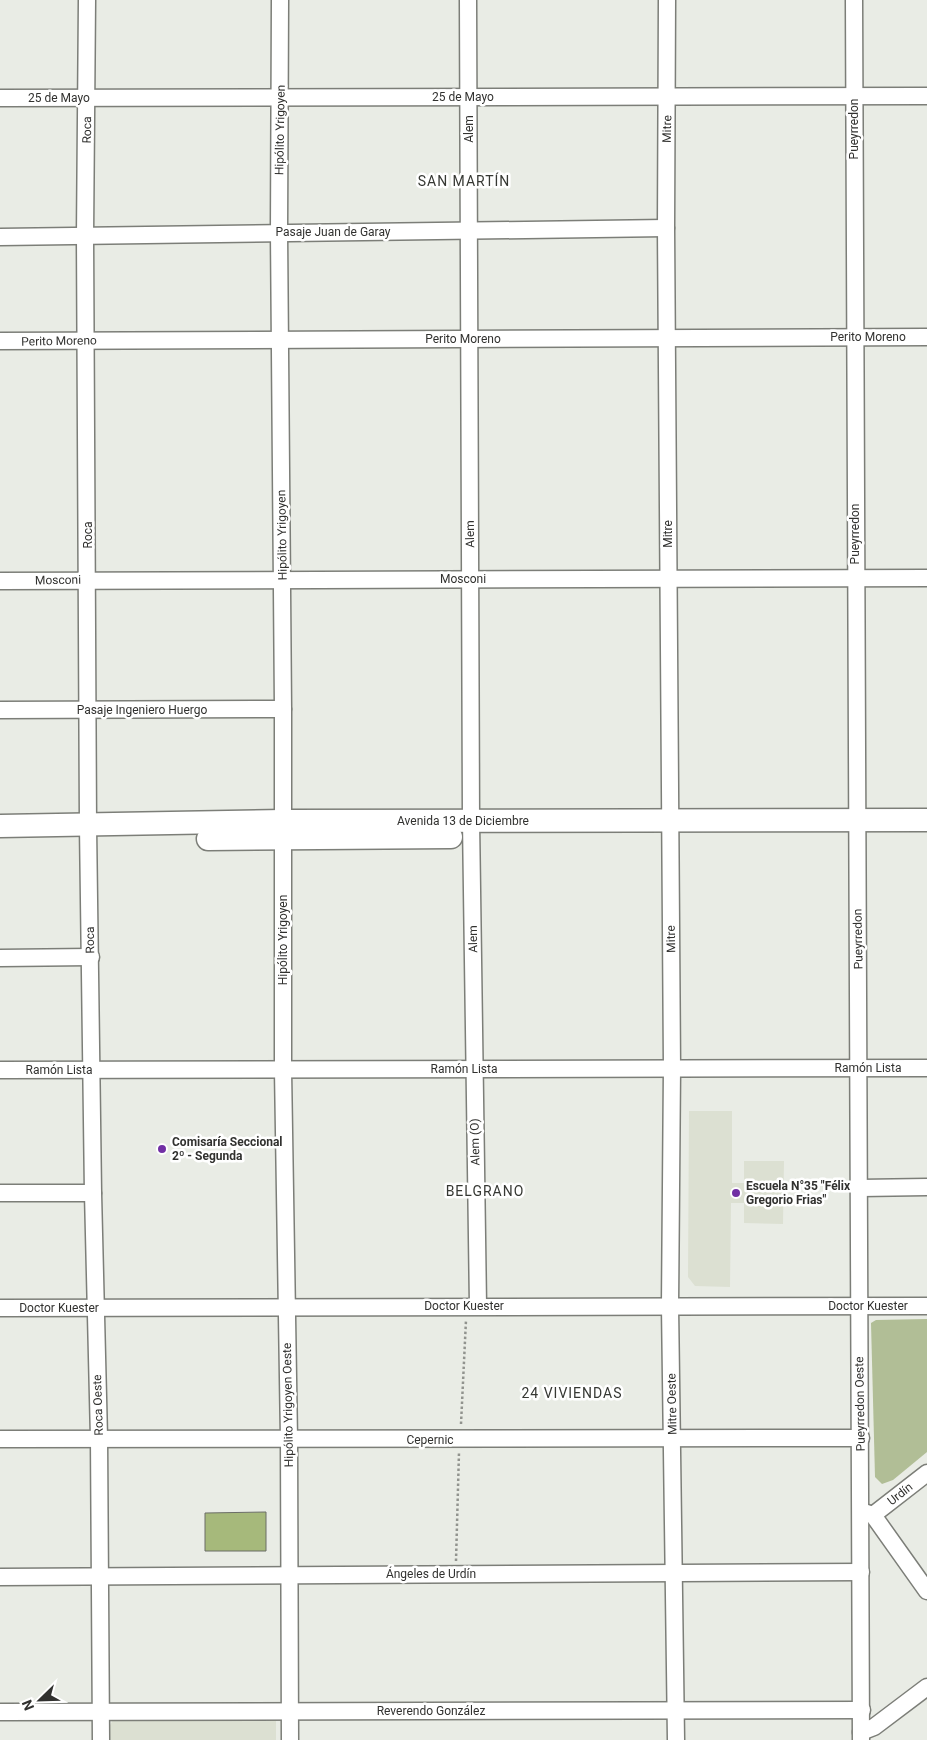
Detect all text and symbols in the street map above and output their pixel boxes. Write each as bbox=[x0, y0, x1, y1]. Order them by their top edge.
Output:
street label: Hipólito Yrigoyen bbox=[272, 85, 288, 175]
street label: 25 de Mayo bbox=[432, 90, 494, 104]
street label: 25 de Mayo bbox=[28, 91, 90, 105]
street label: Pueyrredon bbox=[847, 99, 861, 159]
street label: Alem bbox=[462, 115, 476, 143]
street label: Mitre bbox=[660, 115, 674, 143]
street label: Roca bbox=[80, 116, 94, 144]
district label: SAN MARTÍN bbox=[418, 172, 510, 189]
street label: Pasaje Juan de Garay bbox=[275, 225, 391, 239]
street label: Perito Moreno bbox=[830, 330, 906, 344]
street label: Perito Moreno bbox=[425, 332, 501, 346]
street label: Perito Moreno bbox=[21, 333, 97, 349]
street label: Hipólito Yrigoyen bbox=[274, 490, 290, 580]
street label: Pueyrredon bbox=[848, 504, 862, 564]
street label: Alem bbox=[463, 520, 477, 548]
street label: Mitre bbox=[661, 520, 675, 548]
street label: Roca bbox=[81, 521, 95, 549]
street label: Mosconi bbox=[440, 572, 486, 586]
street label: Mosconi bbox=[35, 573, 81, 587]
street label: Pasaje Ingeniero Huergo bbox=[77, 703, 208, 717]
street label: Avenida 13 de Diciembre bbox=[397, 814, 529, 828]
street label: Hipólito Yrigoyen bbox=[276, 895, 290, 985]
street label: Pueyrredon bbox=[850, 908, 866, 970]
street label: Alem bbox=[466, 925, 480, 953]
street label: Mitre bbox=[664, 925, 678, 953]
street label: Roca bbox=[83, 926, 97, 954]
street label: Ramón Lista bbox=[835, 1061, 901, 1075]
street label: Ramón Lista bbox=[431, 1062, 497, 1076]
street label: Ramón Lista bbox=[26, 1063, 92, 1077]
street label: Alem (O) bbox=[468, 1118, 482, 1166]
place label: Comisaría Seccional 2º - Segunda bbox=[172, 1135, 283, 1163]
marker: Comisaría Seccional 2º - Segunda bbox=[156, 1143, 168, 1155]
place label: Escuela N°35 "Félix Gregorio Frias" bbox=[746, 1179, 851, 1207]
district label: BELGRANO bbox=[446, 1183, 524, 1199]
marker: Escuela N°35 "Félix Gregorio Frias" bbox=[730, 1187, 742, 1199]
street label: Doctor Kuester bbox=[424, 1299, 504, 1313]
street label: Doctor Kuester bbox=[828, 1299, 908, 1313]
street label: Doctor Kuester bbox=[19, 1301, 99, 1315]
street label: Hipólito Yrigoyen Oeste bbox=[280, 1343, 296, 1467]
street label: Pueyrredon Oeste bbox=[852, 1356, 868, 1452]
street label: Mitre Oeste bbox=[664, 1373, 680, 1435]
street label: Roca Oeste bbox=[90, 1374, 106, 1436]
district label: 24 VIVIENDAS bbox=[521, 1385, 623, 1401]
street label: Cepernic bbox=[406, 1433, 454, 1447]
street label: Urdín bbox=[885, 1480, 915, 1508]
street label: Ángeles de Urdín bbox=[386, 1566, 476, 1581]
north arrow bbox=[15, 1675, 65, 1725]
text: N bbox=[19, 1697, 37, 1713]
street label: Reverendo González bbox=[377, 1704, 485, 1718]

